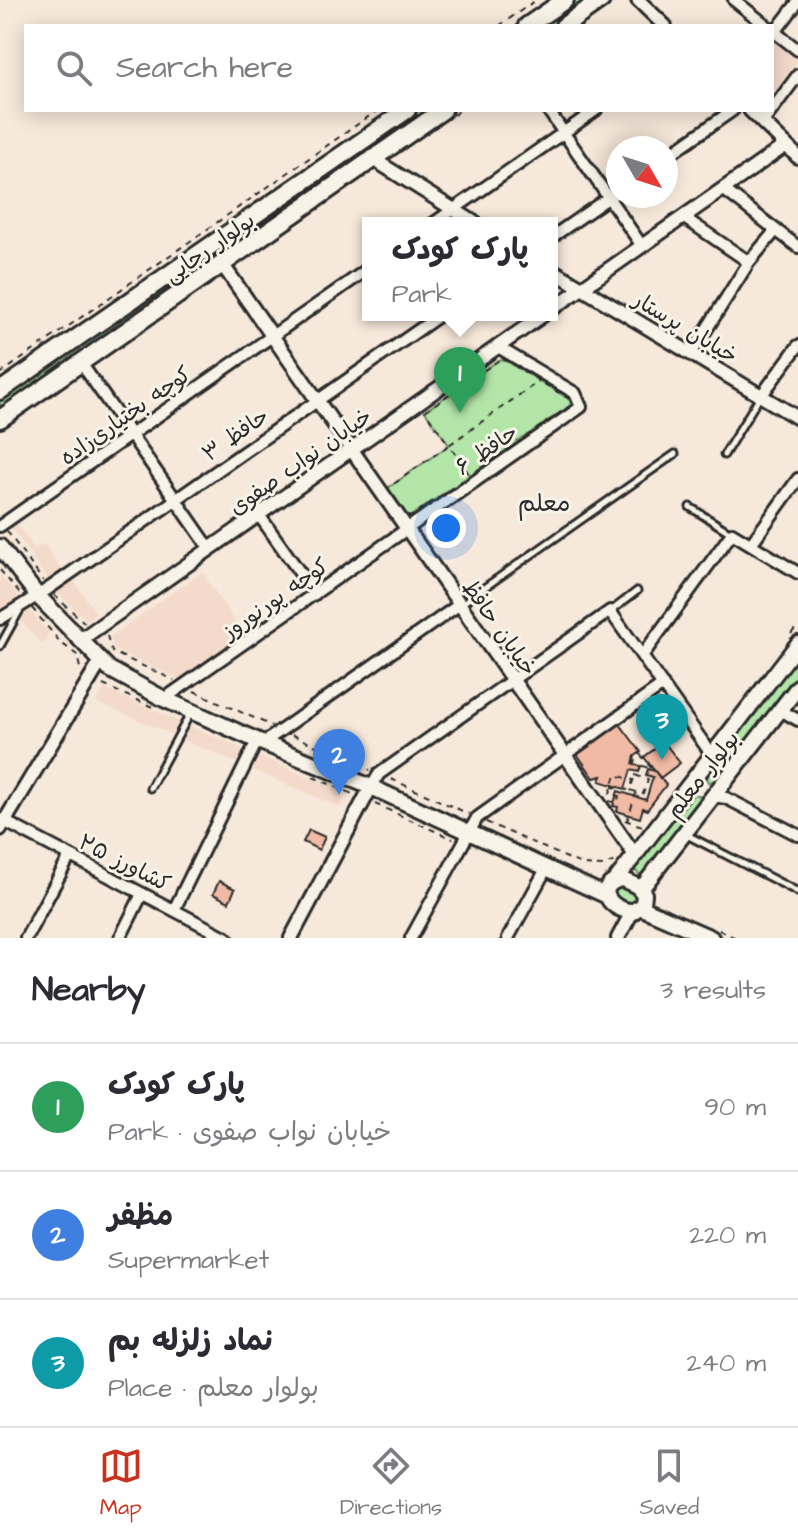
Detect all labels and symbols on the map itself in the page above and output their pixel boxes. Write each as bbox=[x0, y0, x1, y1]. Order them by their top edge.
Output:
north arrow bbox=[606, 136, 678, 208]
street label: بولوار رجایی bbox=[158, 205, 262, 291]
street label: خیابان پرستار bbox=[625, 284, 743, 372]
pin: 1 bbox=[434, 347, 486, 413]
street label: کوچه بختیاری‌زاده bbox=[54, 359, 198, 473]
street label: حافظ ۳ bbox=[196, 401, 276, 469]
street label: خیابان نواب صفوی bbox=[223, 401, 379, 523]
street label: حافظ ۶ bbox=[449, 417, 525, 483]
district label: معلم bbox=[518, 487, 570, 521]
your location bbox=[426, 508, 466, 548]
street label: کوچه پورنوروز bbox=[215, 551, 335, 649]
street label: خیابان حافظ bbox=[454, 573, 543, 682]
pin: 3 bbox=[636, 694, 688, 760]
street label: بولوار معلم bbox=[659, 725, 747, 825]
pin: 2 bbox=[313, 729, 365, 795]
street label: کشاورز ۲۵ bbox=[73, 827, 176, 900]

